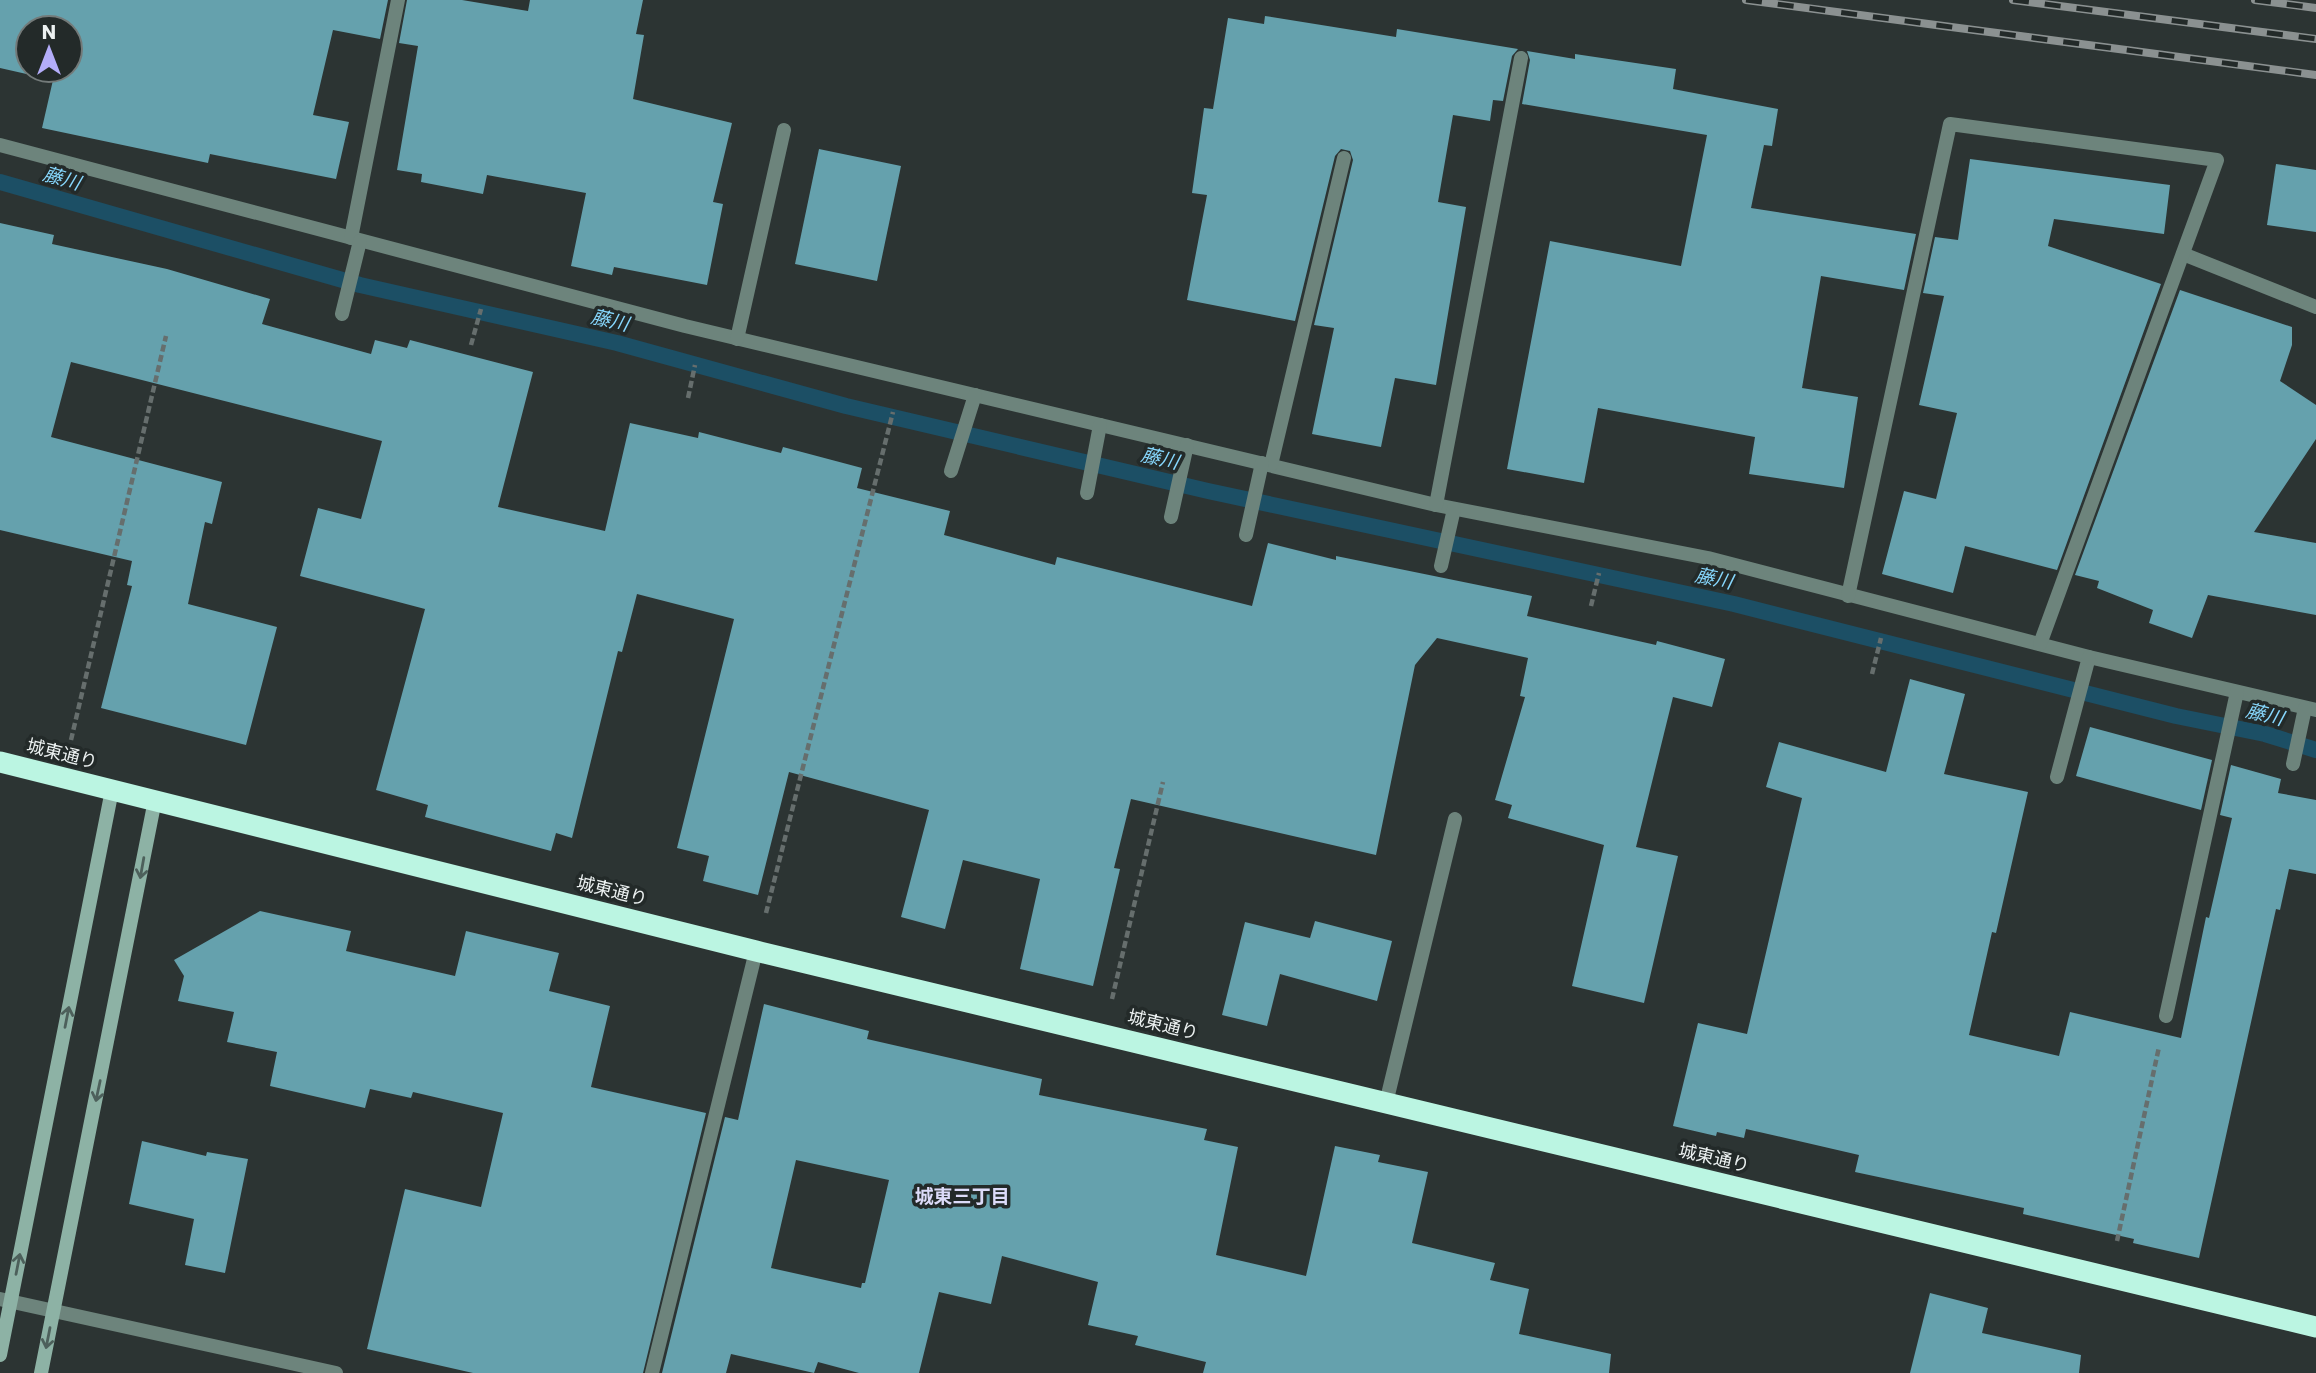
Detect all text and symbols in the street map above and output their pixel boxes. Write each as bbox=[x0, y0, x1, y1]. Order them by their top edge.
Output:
north arrow bbox=[14, 14, 84, 84]
text: N bbox=[42, 19, 56, 46]
water label: 藤川 bbox=[40, 160, 86, 197]
water label: 藤川 bbox=[588, 303, 633, 338]
water label: 藤川 bbox=[1138, 441, 1183, 476]
water label: 藤川 bbox=[1692, 561, 1737, 596]
water label: 藤川 bbox=[2243, 697, 2289, 733]
street label: 城東通り bbox=[24, 733, 100, 774]
one-way arrow bbox=[135, 856, 149, 879]
street label: 城東通り bbox=[574, 870, 650, 911]
street label: 城東通り bbox=[1125, 1004, 1201, 1045]
one-way arrow bbox=[61, 1006, 74, 1029]
one-way arrow bbox=[91, 1079, 105, 1102]
street label: 城東通り bbox=[1676, 1137, 1752, 1178]
district label: 城東三丁目 bbox=[914, 1183, 1010, 1210]
one-way arrow bbox=[11, 1253, 25, 1276]
one-way arrow bbox=[40, 1326, 54, 1349]

